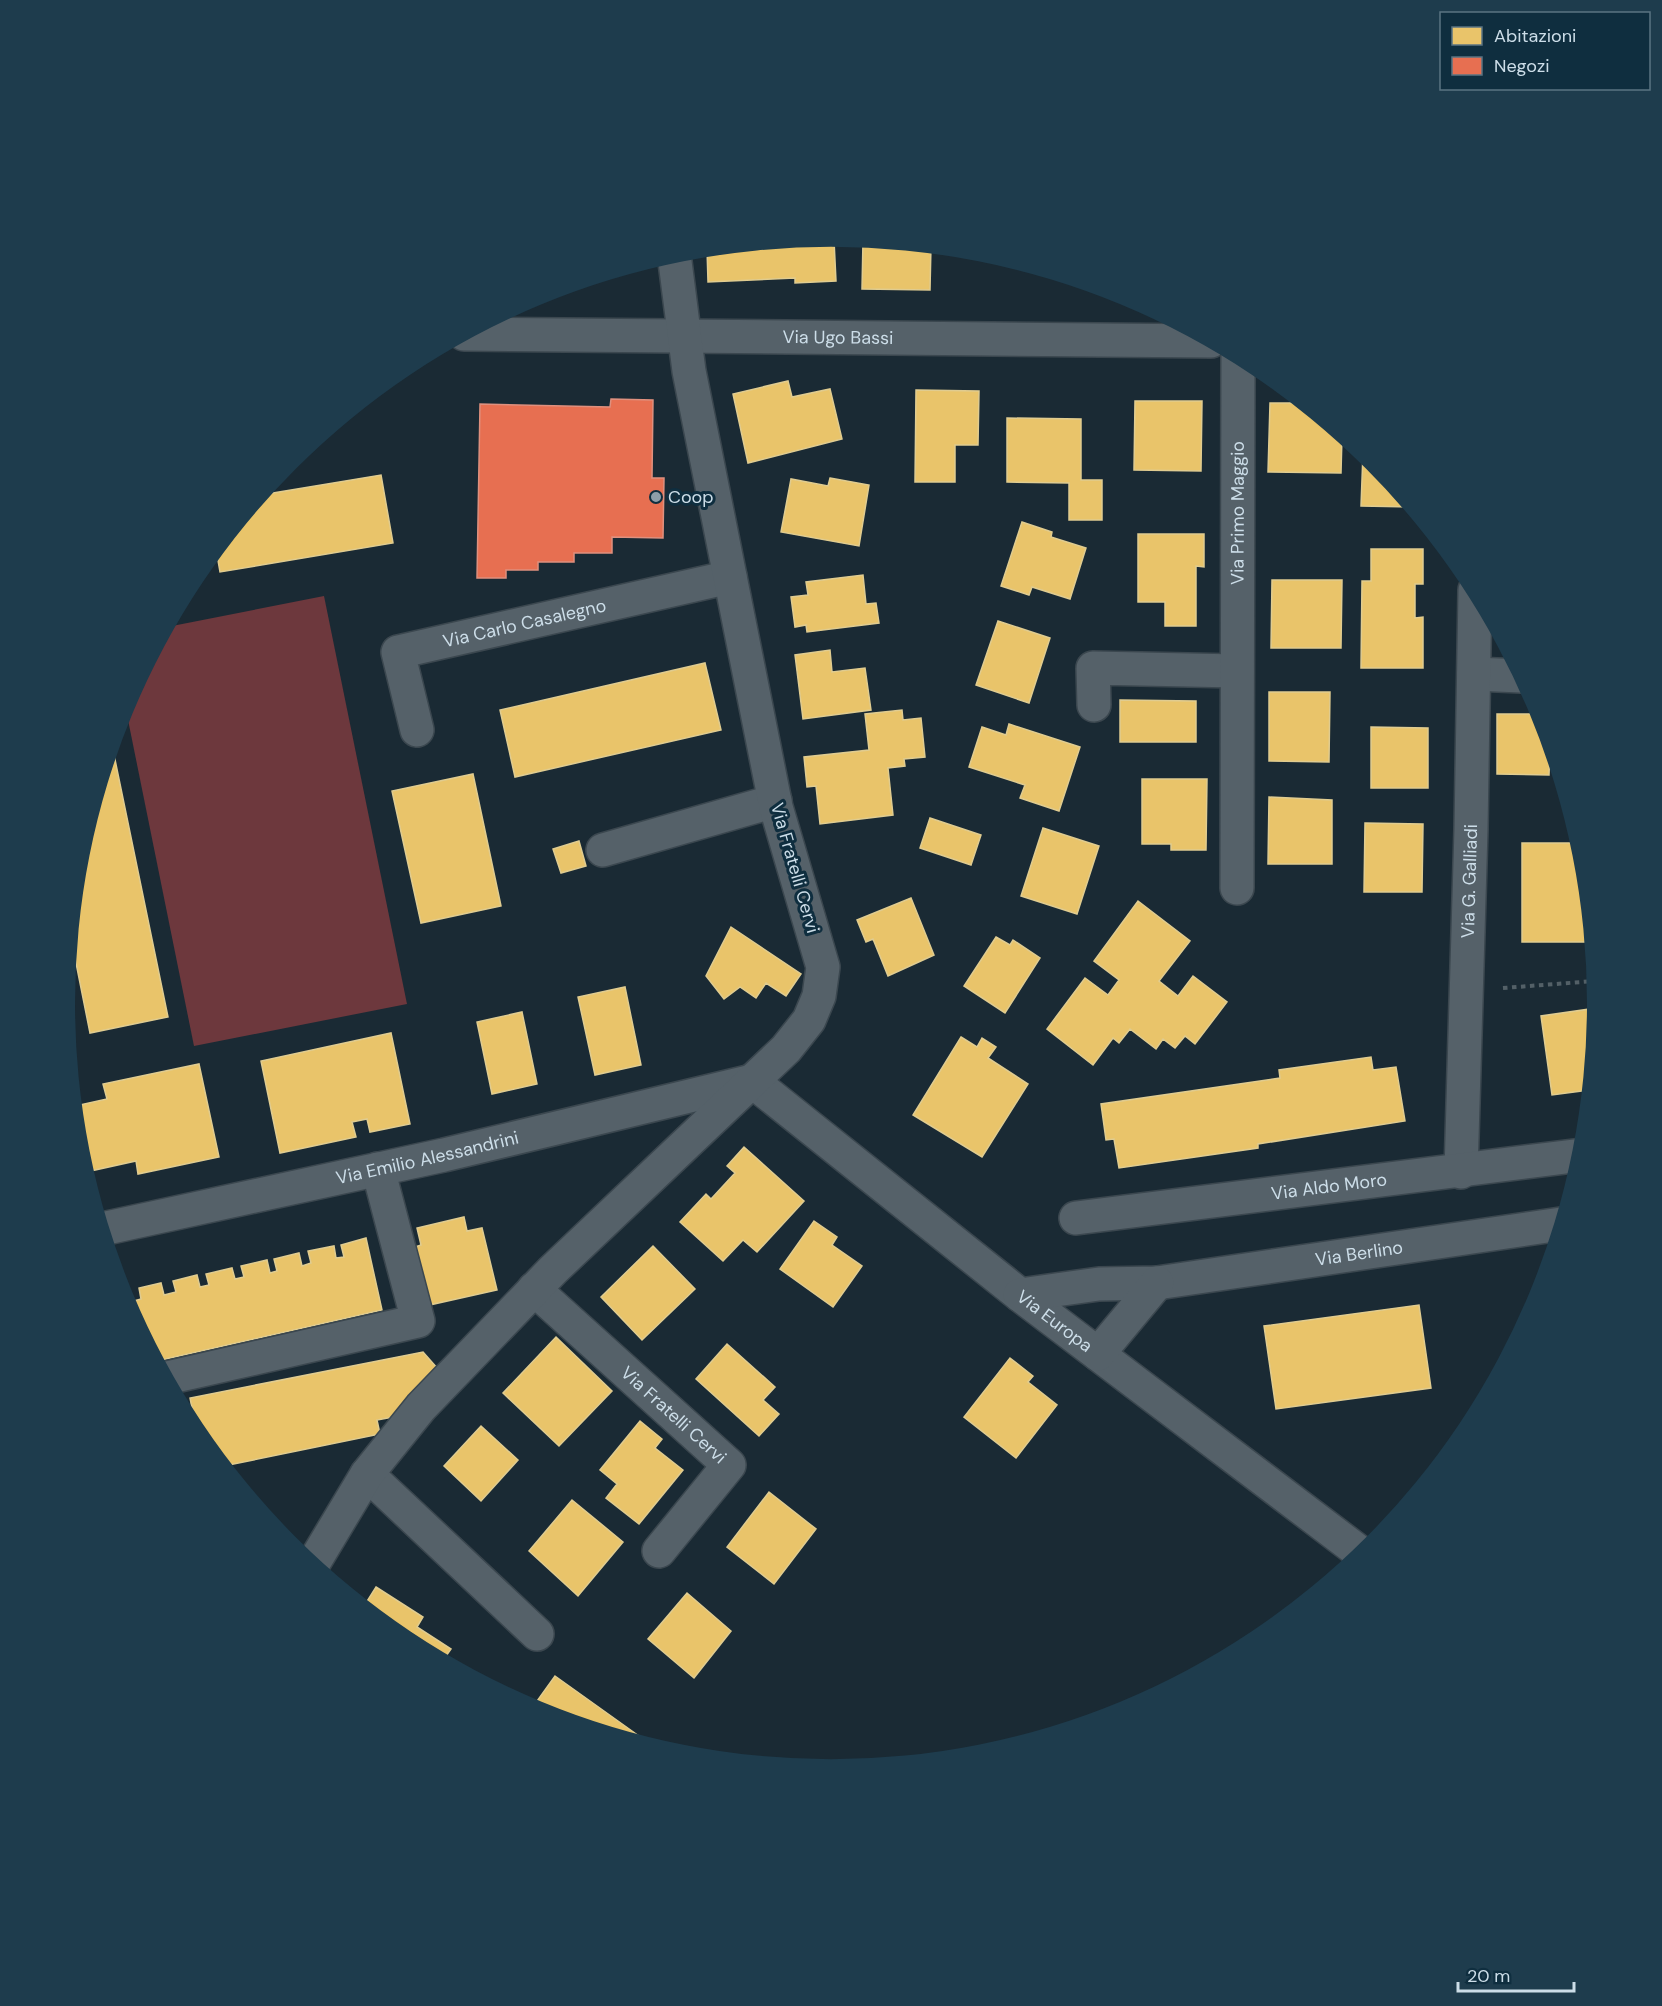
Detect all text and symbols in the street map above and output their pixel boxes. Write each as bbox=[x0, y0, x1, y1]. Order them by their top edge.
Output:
legend bbox=[1440, 12, 1650, 90]
text: Abitazioni bbox=[1494, 24, 1576, 48]
text: Negozi bbox=[1494, 54, 1550, 78]
street label: Via Ugo Bassi bbox=[782, 325, 894, 350]
street label: Via Primo Maggio bbox=[1226, 441, 1250, 585]
place label: Coop bbox=[668, 485, 714, 509]
marker: Coop bbox=[649, 490, 663, 504]
street label: Via Carlo Casalegno bbox=[441, 593, 608, 653]
street label: Via Fratelli Cervi bbox=[765, 800, 825, 936]
street label: Via G. Galliadi bbox=[1456, 824, 1483, 939]
street label: Via Emilio Alessandrini bbox=[334, 1125, 521, 1190]
street label: Via Aldo Moro bbox=[1270, 1167, 1388, 1206]
street label: Via Berlino bbox=[1314, 1235, 1404, 1272]
street label: Via Europa bbox=[1012, 1285, 1098, 1358]
street label: Via Fratelli Cervi bbox=[616, 1361, 732, 1469]
scale bar bbox=[1458, 1955, 1574, 1993]
text: 20 m bbox=[1467, 1964, 1510, 1988]

